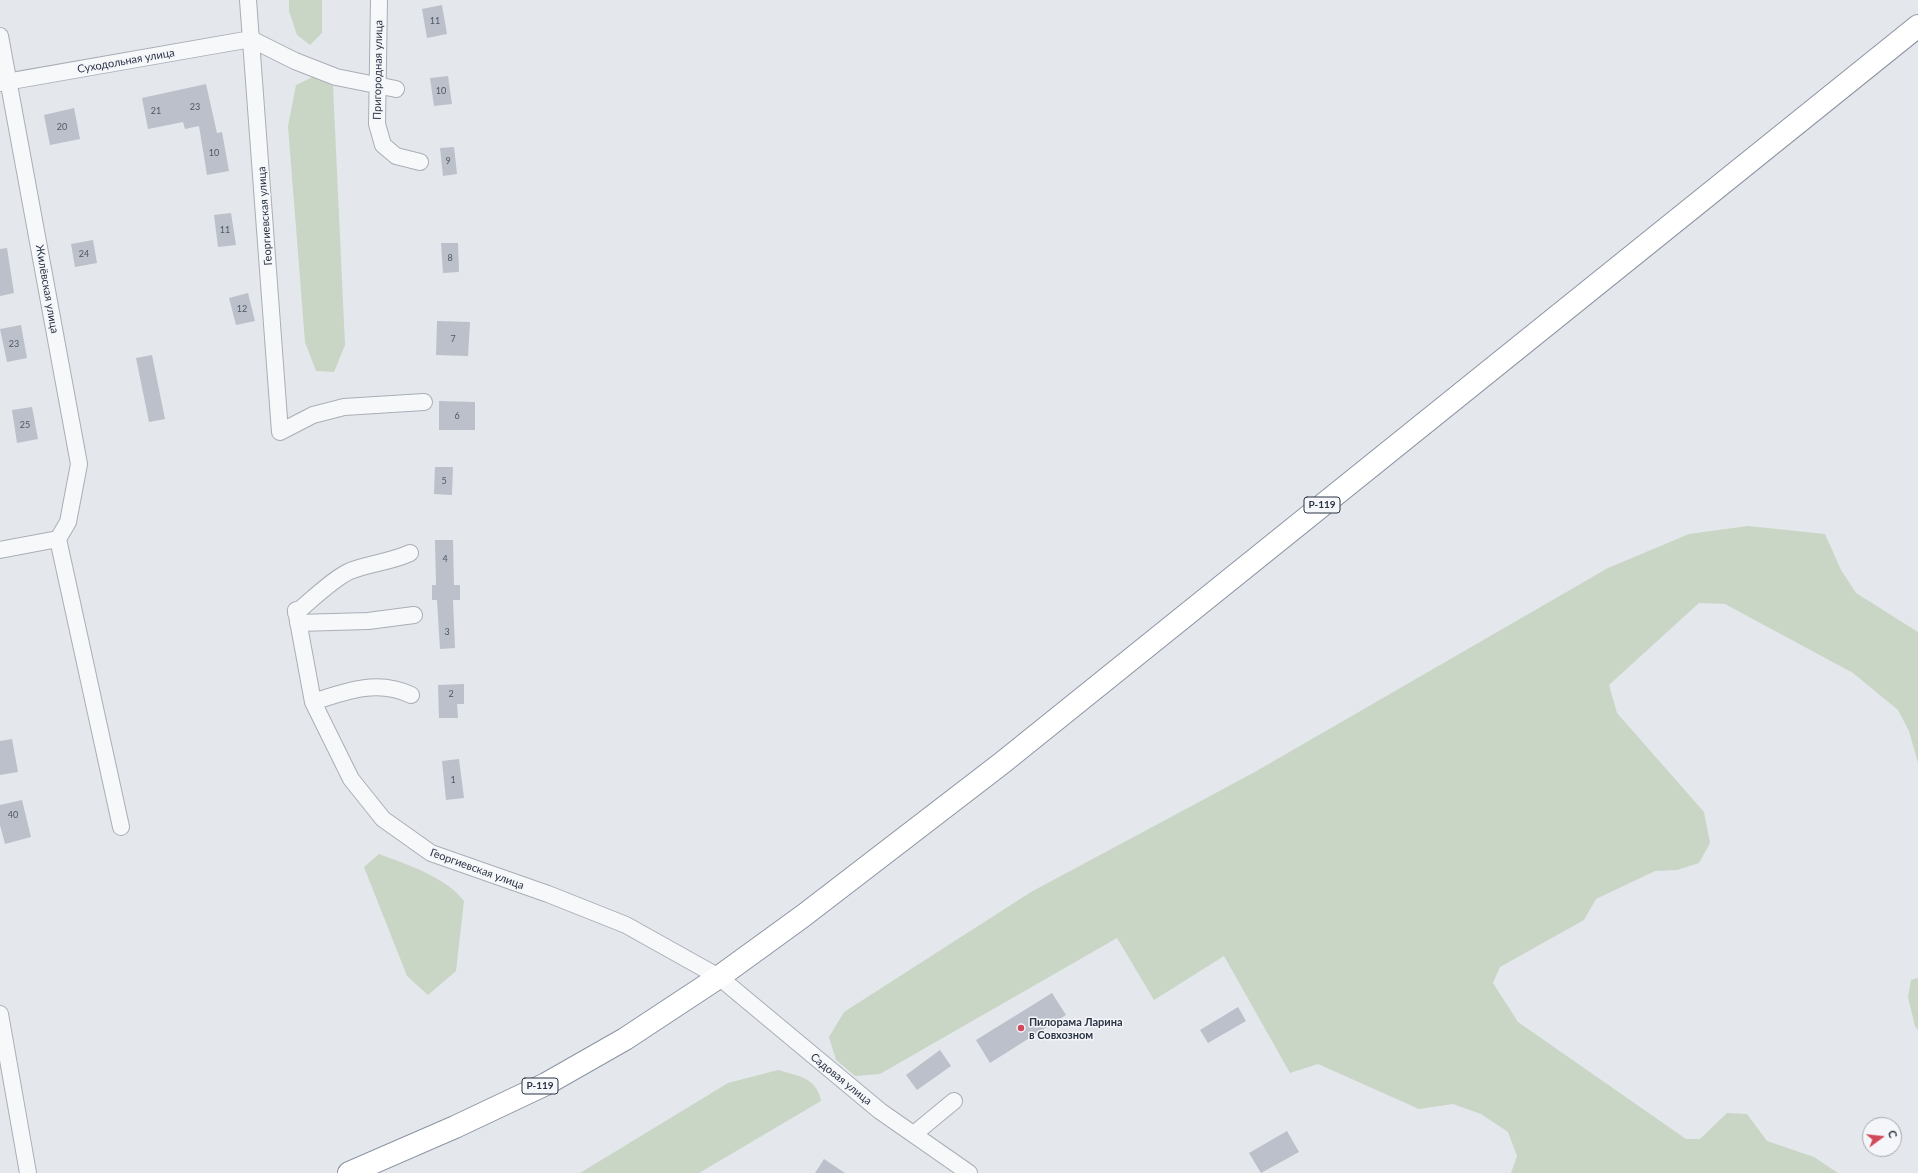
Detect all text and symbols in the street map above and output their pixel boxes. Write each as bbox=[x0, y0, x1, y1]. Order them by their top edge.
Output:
house number: 11 bbox=[430, 16, 440, 26]
street label: Пригородная улица bbox=[371, 20, 385, 120]
street label: Суходольная улица bbox=[76, 46, 176, 76]
house number: 10 bbox=[436, 86, 446, 96]
house number: 23 bbox=[190, 102, 200, 112]
house number: 21 bbox=[151, 106, 161, 116]
house number: 20 bbox=[57, 122, 67, 132]
house number: 10 bbox=[209, 148, 219, 158]
house number: 9 bbox=[445, 156, 451, 166]
street label: Георгиевская улица bbox=[255, 166, 275, 266]
house number: 11 bbox=[220, 225, 230, 235]
street label: Жилёвская улица bbox=[33, 244, 61, 334]
house number: 24 bbox=[79, 249, 89, 259]
house number: 8 bbox=[447, 253, 453, 263]
house number: 12 bbox=[237, 304, 247, 314]
house number: 7 bbox=[450, 334, 456, 344]
house number: 23 bbox=[9, 339, 19, 349]
house number: 6 bbox=[454, 411, 460, 421]
house number: 25 bbox=[20, 420, 30, 430]
house number: 5 bbox=[441, 476, 447, 486]
road number: Р-119 bbox=[1304, 497, 1340, 513]
house number: 4 bbox=[442, 554, 448, 564]
house number: 3 bbox=[444, 627, 450, 637]
house number: 2 bbox=[448, 689, 454, 699]
house number: 1 bbox=[450, 775, 456, 785]
house number: 40 bbox=[8, 810, 18, 820]
street label: Георгиевская улица bbox=[428, 846, 526, 892]
place label: Пилорама Ларина в Совхозном bbox=[1029, 1015, 1123, 1041]
marker: Пилорама Ларина в Совхозном bbox=[1016, 1023, 1026, 1033]
street label: Садовая улица bbox=[808, 1050, 874, 1108]
road number: Р-119 bbox=[522, 1078, 558, 1094]
north arrow bbox=[1862, 1117, 1902, 1157]
text: С bbox=[1886, 1129, 1900, 1139]

